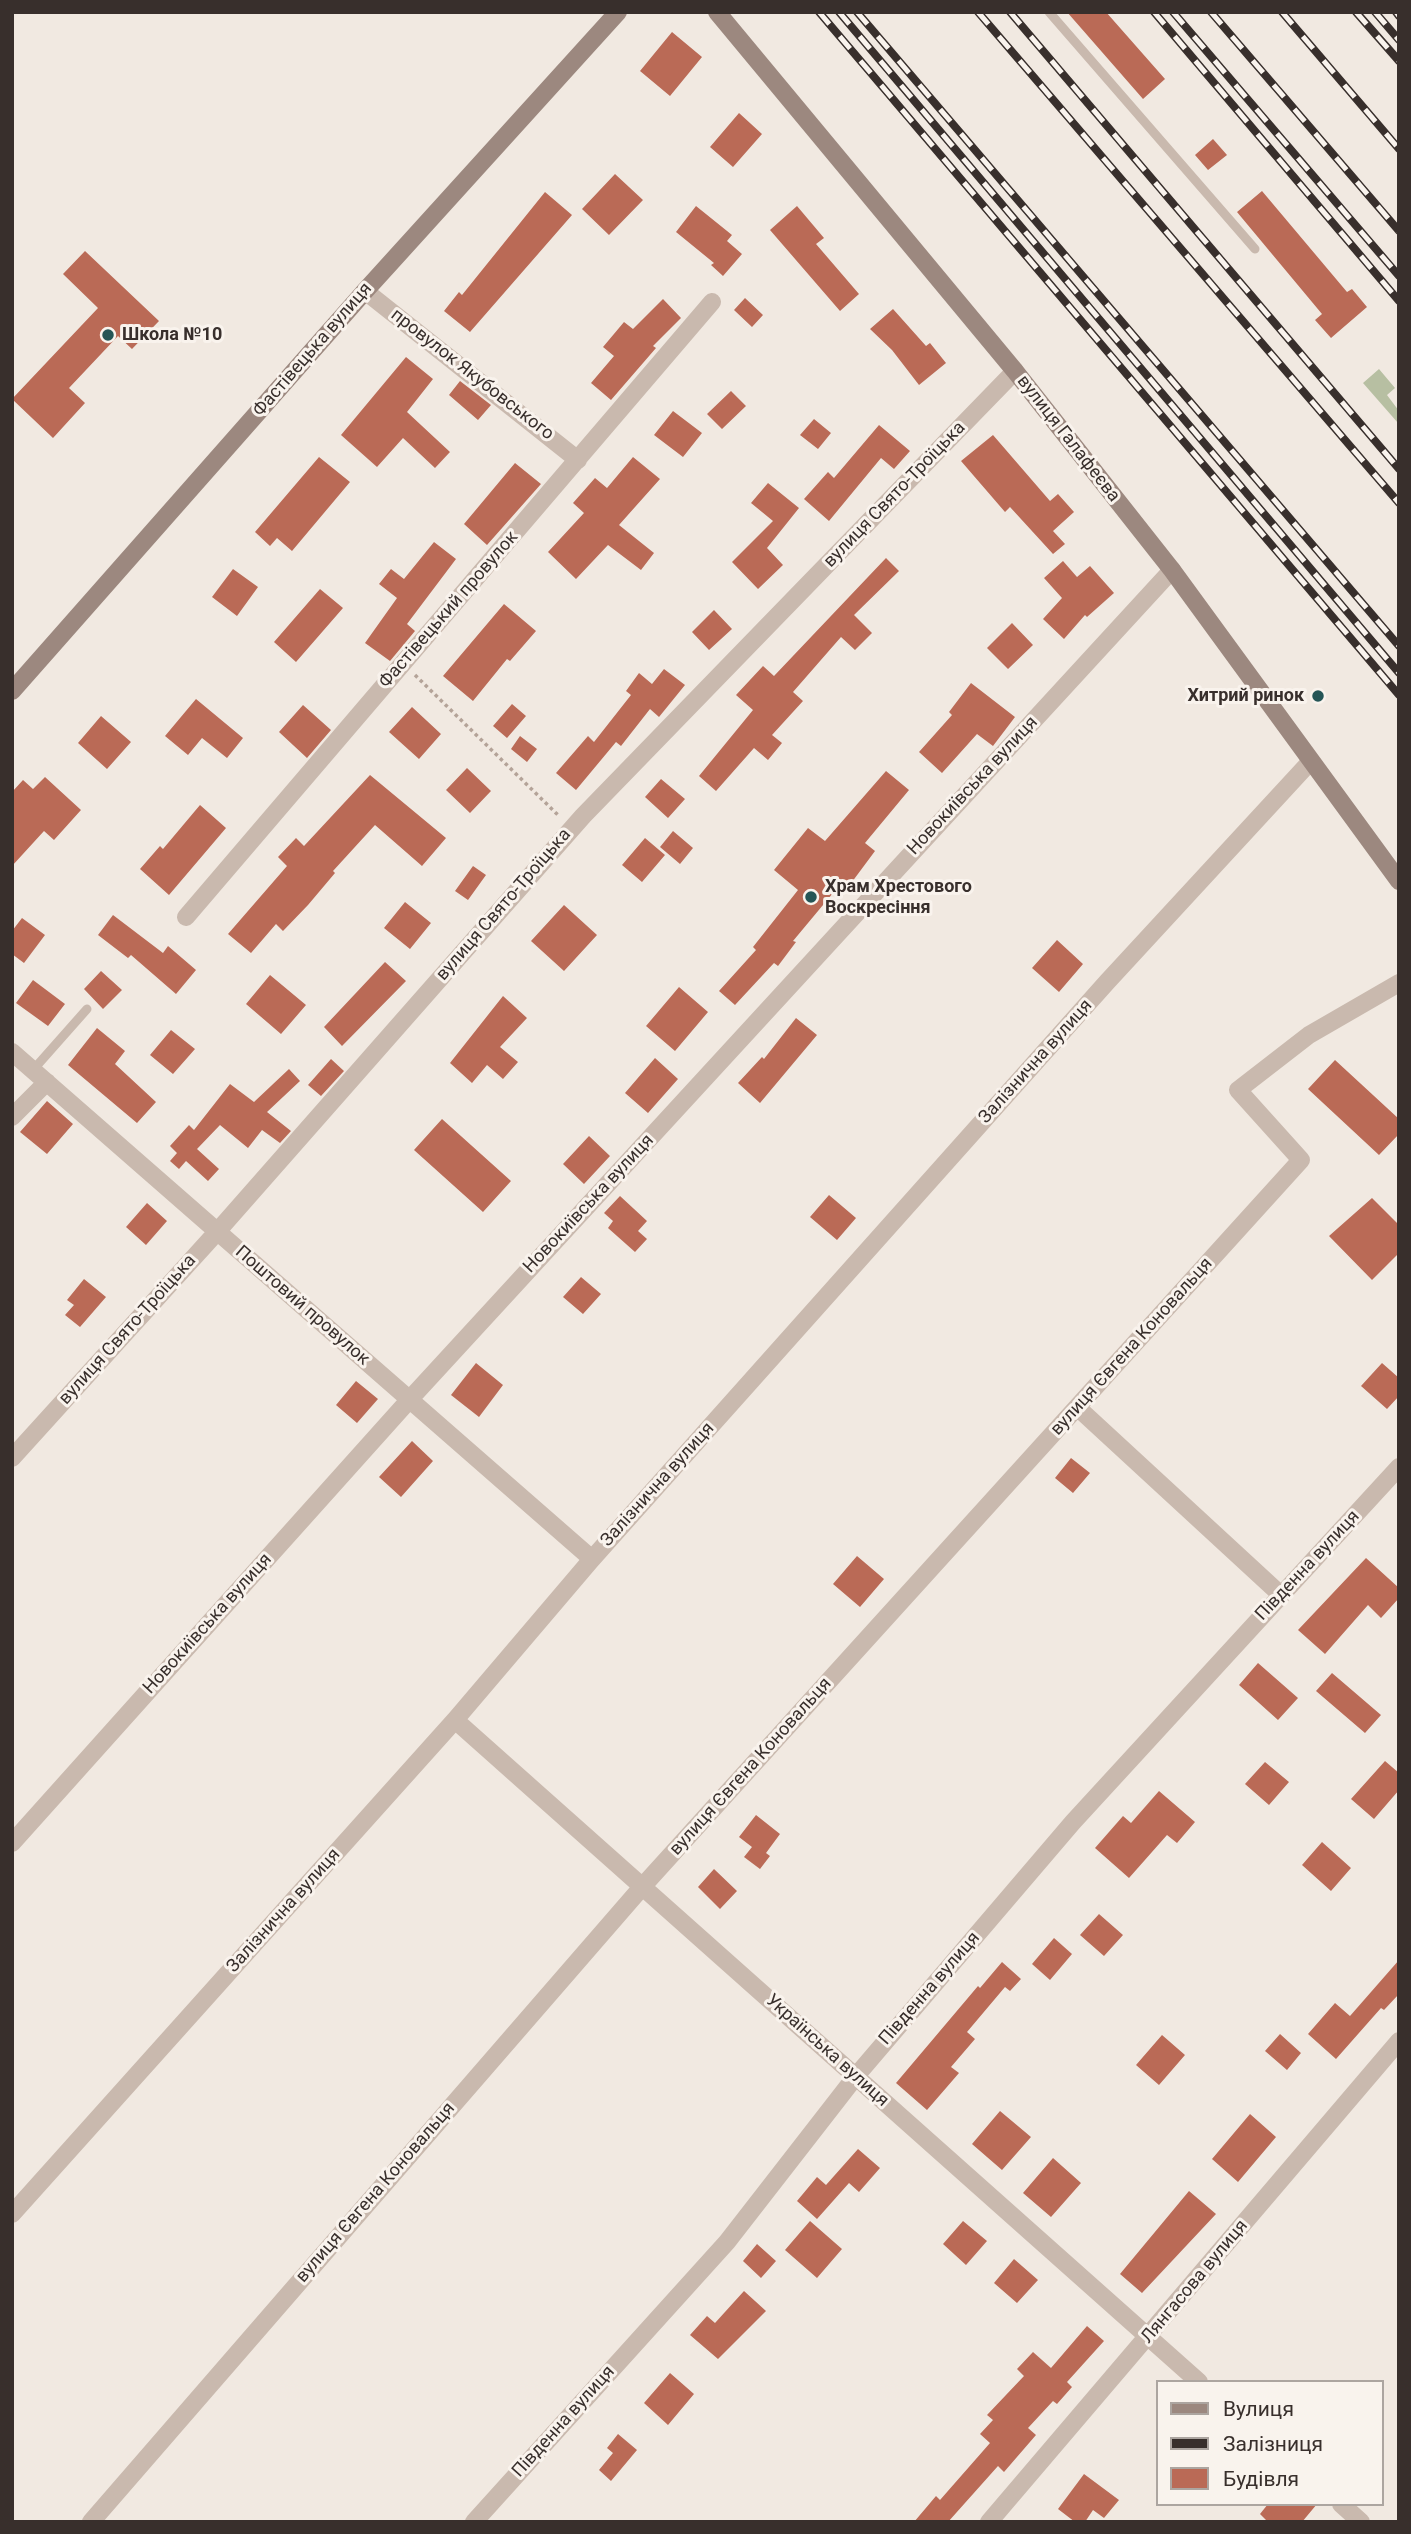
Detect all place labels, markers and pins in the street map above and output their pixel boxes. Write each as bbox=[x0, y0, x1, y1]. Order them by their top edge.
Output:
place label: Школа №10 bbox=[122, 324, 222, 346]
marker: Школа №10 bbox=[100, 327, 116, 343]
place label: Хитрий ринок bbox=[1187, 685, 1304, 707]
marker: Хитрий ринок bbox=[1310, 688, 1326, 704]
place label: Храм Хрестового Воскресіння bbox=[825, 876, 972, 918]
marker: Храм Хрестового Воскресіння bbox=[803, 889, 819, 905]

